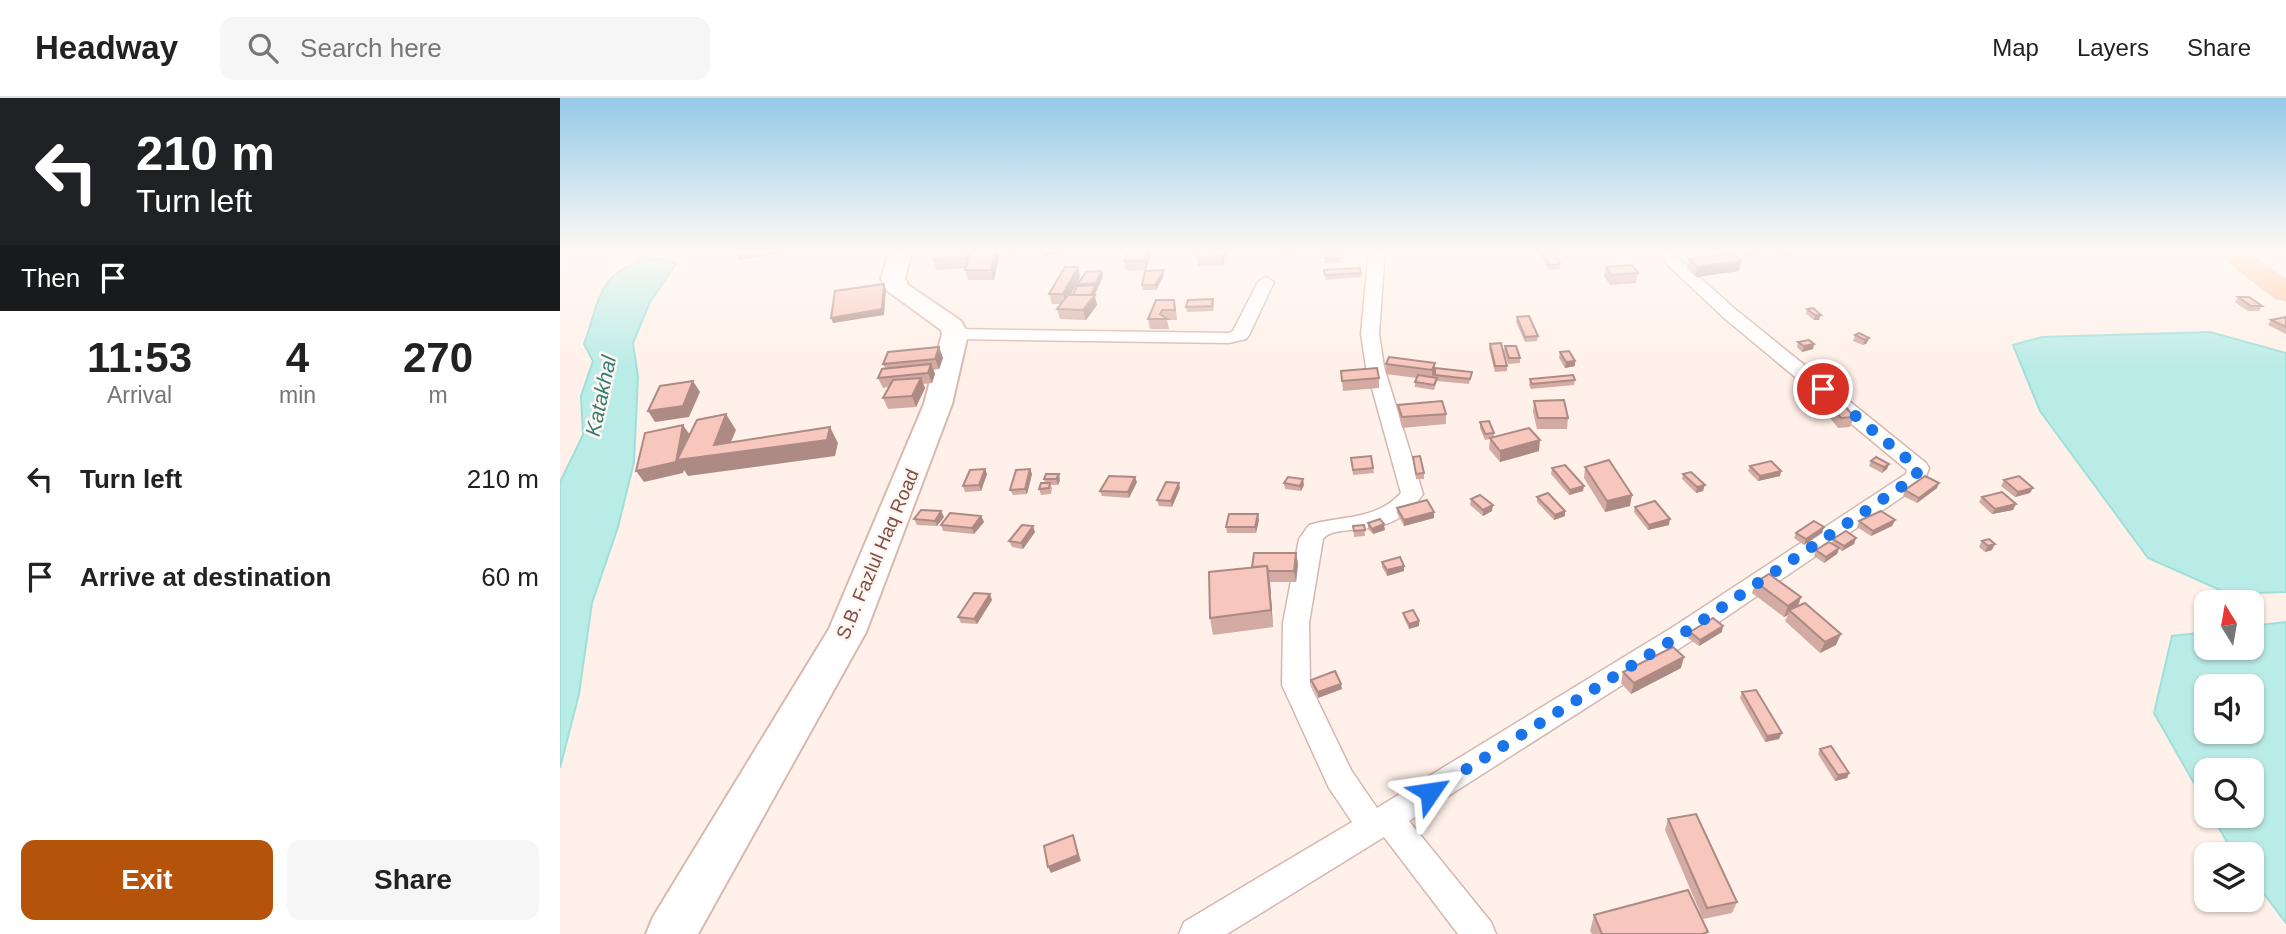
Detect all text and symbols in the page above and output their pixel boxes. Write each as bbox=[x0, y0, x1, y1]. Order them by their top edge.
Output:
search box bbox=[220, 17, 710, 80]
text: Headway bbox=[35, 29, 178, 66]
icon: search bbox=[244, 29, 282, 67]
text: Search here bbox=[300, 33, 442, 63]
text: Map bbox=[1992, 34, 2039, 61]
text: Layers bbox=[2077, 34, 2149, 61]
text: Share bbox=[2187, 34, 2251, 61]
icon: left bbox=[21, 126, 112, 217]
text: 210 m bbox=[136, 126, 275, 180]
text: Turn left bbox=[136, 183, 252, 219]
icon: arrive bbox=[94, 259, 132, 297]
text: Then bbox=[21, 263, 80, 293]
text: 11:53 bbox=[87, 334, 192, 381]
text: 4 bbox=[286, 334, 309, 381]
text: 270 bbox=[403, 334, 473, 381]
water label: Katakhal bbox=[581, 352, 621, 438]
pin bbox=[1793, 359, 1853, 419]
icon: arrive bbox=[1804, 370, 1842, 408]
text: Arrival bbox=[107, 382, 172, 408]
text: min bbox=[279, 382, 316, 408]
text: m bbox=[428, 382, 448, 408]
icon: left bbox=[21, 460, 59, 498]
text: Turn left bbox=[80, 464, 182, 494]
text: 210 m bbox=[467, 464, 539, 494]
street label: S.B. Fazlul Haq Road bbox=[832, 466, 923, 642]
icon: arrive bbox=[21, 558, 59, 596]
text: Arrive at destination bbox=[80, 562, 331, 592]
text: 60 m bbox=[481, 562, 539, 592]
north arrow bbox=[2194, 590, 2264, 660]
map controls bbox=[2194, 590, 2264, 912]
button: sound bbox=[2194, 674, 2264, 744]
position arrow bbox=[1393, 755, 1467, 829]
button: search bbox=[2194, 758, 2264, 828]
button: Exit bbox=[21, 840, 273, 920]
button: Share bbox=[287, 840, 539, 920]
button: layers bbox=[2194, 842, 2264, 912]

